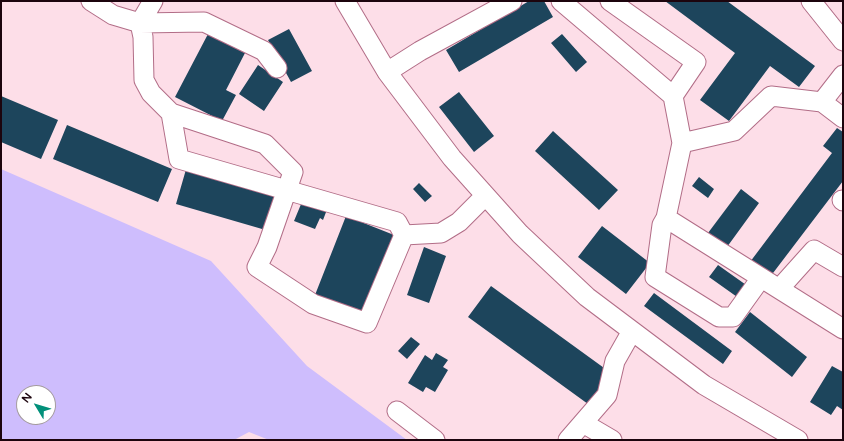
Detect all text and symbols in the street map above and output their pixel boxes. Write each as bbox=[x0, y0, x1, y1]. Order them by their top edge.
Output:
north arrow bbox=[16, 385, 56, 425]
text: N bbox=[19, 390, 35, 405]

